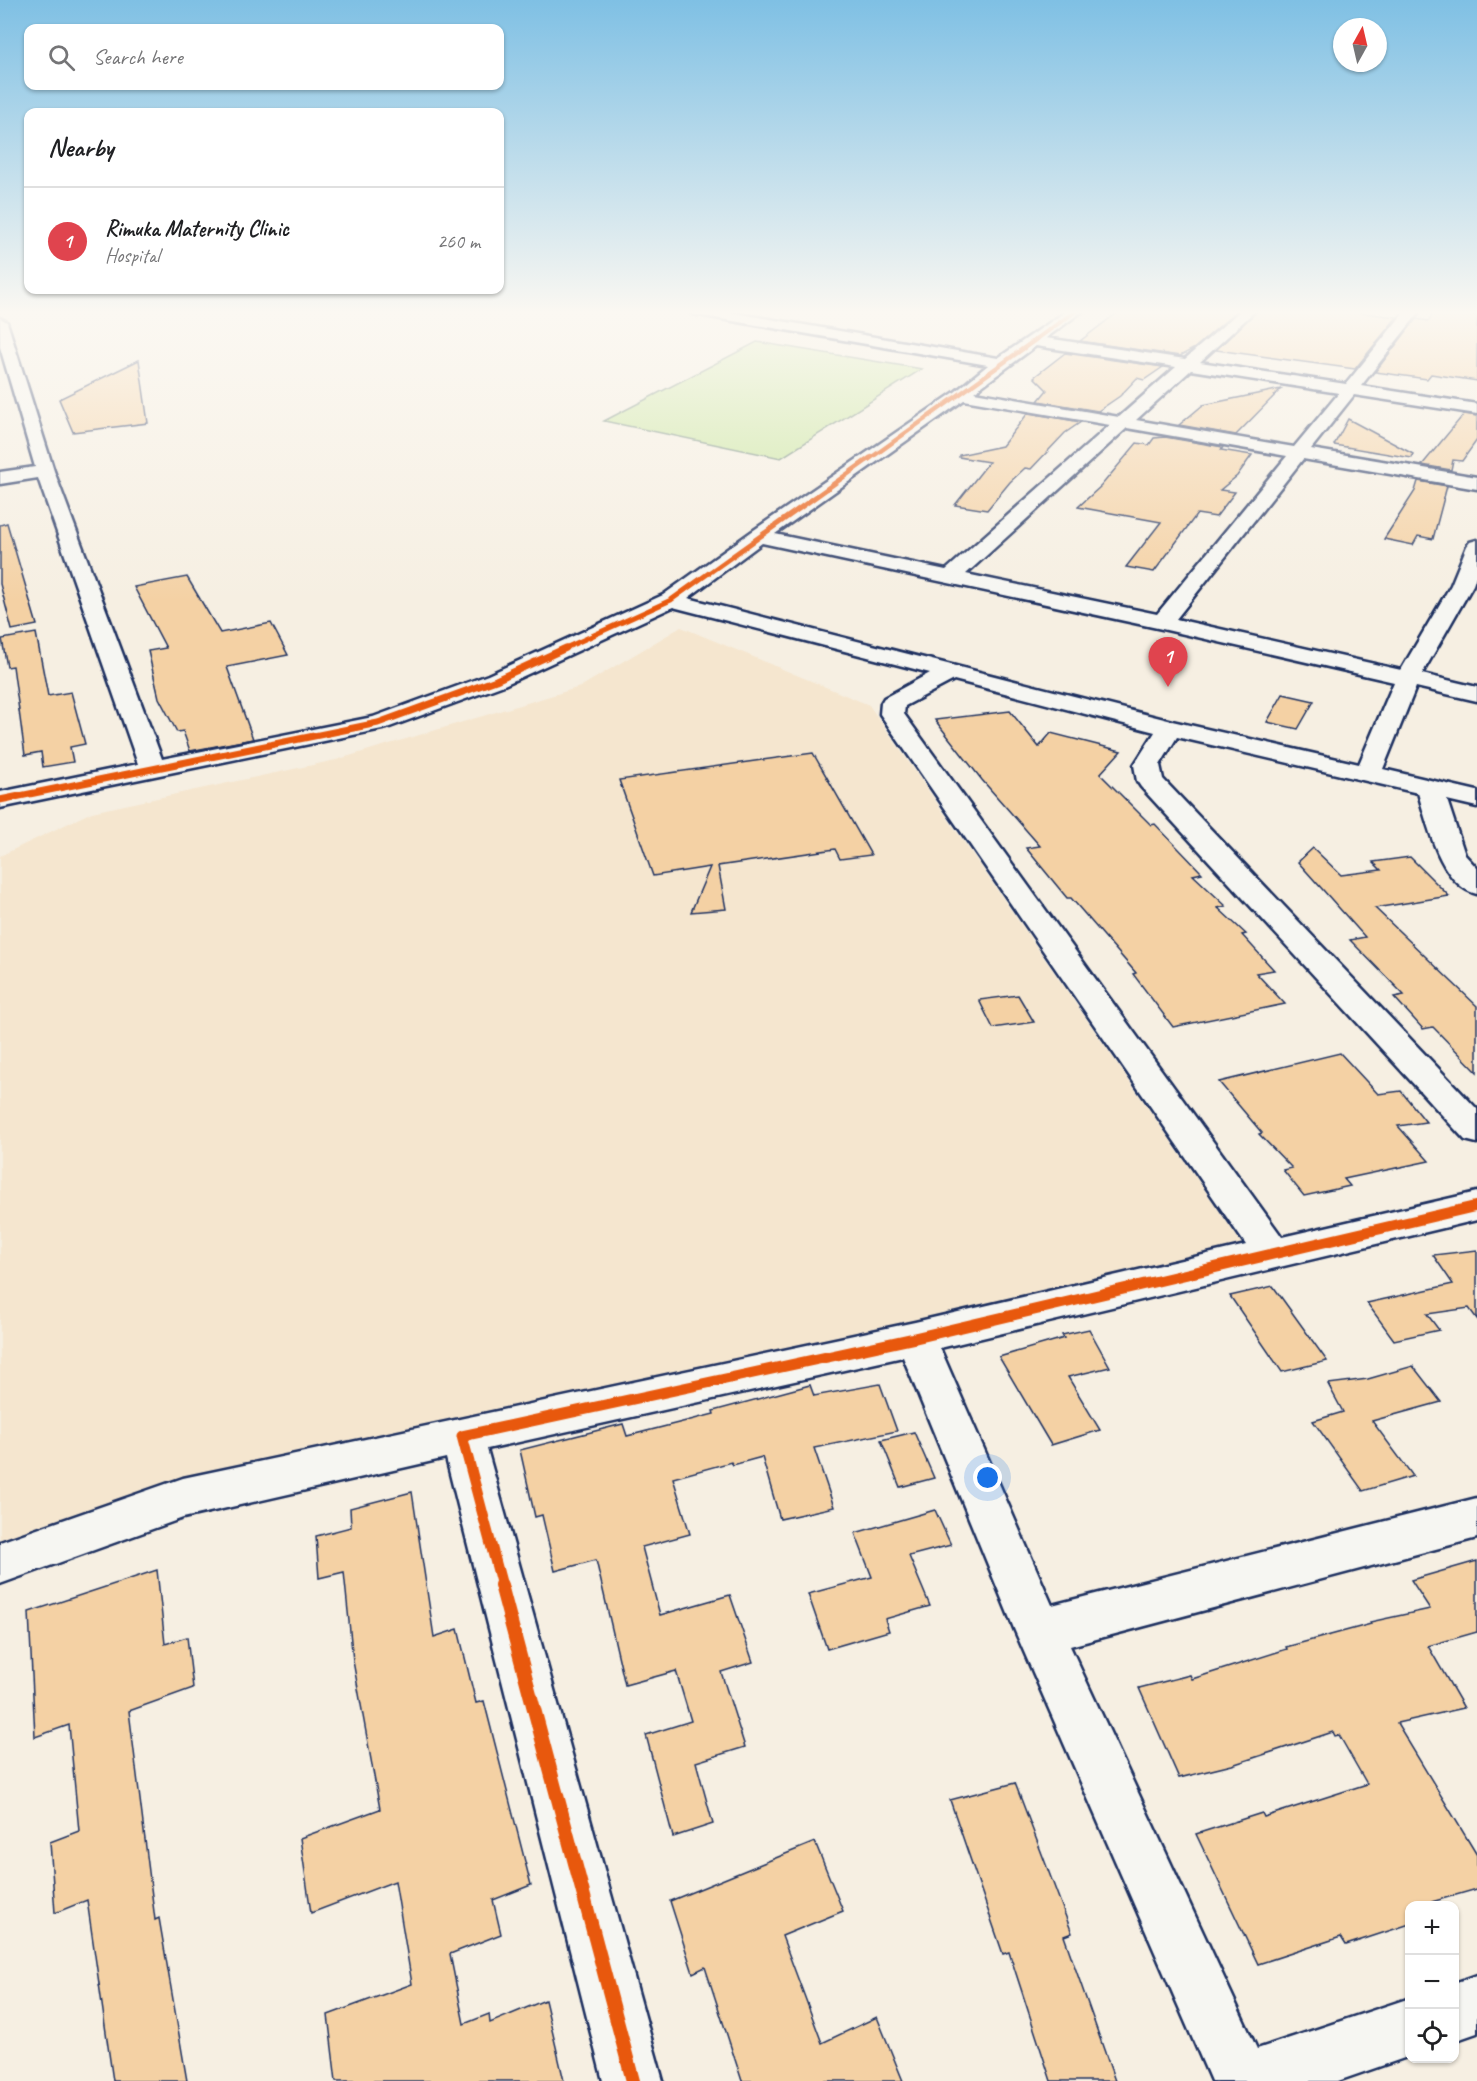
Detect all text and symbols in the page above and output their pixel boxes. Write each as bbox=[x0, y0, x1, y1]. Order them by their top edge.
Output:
north arrow bbox=[1333, 18, 1387, 72]
search box bbox=[24, 24, 504, 90]
icon: search bbox=[45, 41, 78, 74]
text: Search here bbox=[93, 43, 183, 71]
text: Nearby bbox=[48, 131, 113, 164]
text: Rimuka Maternity Clinic bbox=[105, 215, 289, 243]
text: 1 bbox=[63, 229, 72, 254]
text: 260 m bbox=[437, 229, 480, 254]
text: Hospital bbox=[105, 243, 160, 268]
pin: 1 bbox=[1148, 638, 1188, 687]
your location bbox=[973, 1463, 1002, 1492]
map controls bbox=[1405, 1901, 1459, 2063]
button: + bbox=[1405, 1901, 1459, 1955]
button: − bbox=[1405, 1955, 1459, 2009]
button: locate bbox=[1405, 2009, 1459, 2063]

